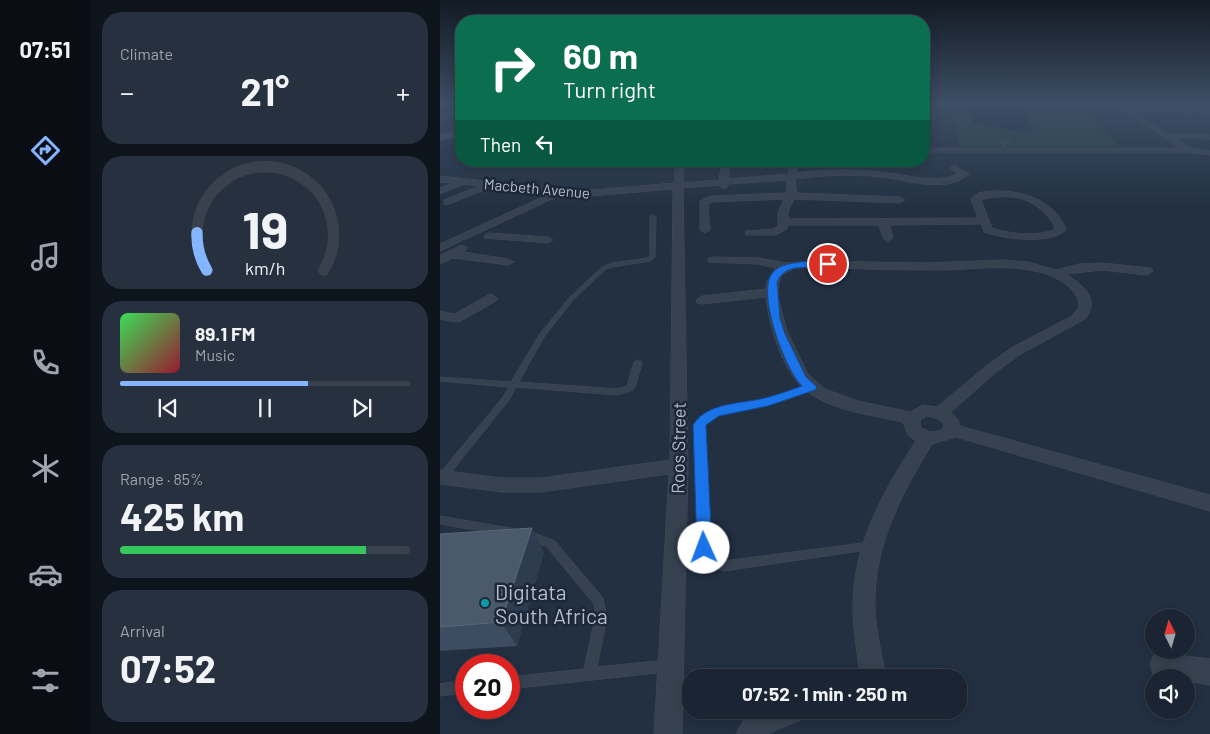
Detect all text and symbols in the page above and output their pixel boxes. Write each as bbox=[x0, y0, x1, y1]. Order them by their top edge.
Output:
text: 60 m bbox=[563, 34, 638, 76]
icon: right bbox=[480, 35, 545, 100]
text: 07:51 bbox=[20, 36, 70, 62]
text: Climate bbox=[120, 44, 173, 63]
text: 21° bbox=[241, 68, 289, 114]
text: − bbox=[120, 75, 134, 109]
text: + bbox=[396, 75, 410, 109]
text: Turn right bbox=[563, 76, 656, 102]
icon: left bbox=[531, 130, 559, 158]
icon: directions bbox=[28, 133, 63, 168]
text: Then bbox=[480, 133, 521, 156]
street label: Macbeth Avenue bbox=[483, 174, 591, 202]
text: 19 bbox=[242, 197, 288, 259]
icon: music bbox=[28, 239, 63, 274]
pin bbox=[807, 243, 849, 285]
icon: arrive bbox=[814, 250, 842, 278]
text: km/h bbox=[245, 257, 285, 279]
text: 89.1 FM bbox=[195, 322, 255, 345]
icon: phone bbox=[28, 345, 63, 380]
text: Music bbox=[195, 345, 235, 364]
icon: previous bbox=[154, 394, 182, 422]
icon: pause bbox=[251, 394, 279, 422]
icon: next bbox=[348, 394, 376, 422]
street label: Roos Street bbox=[666, 402, 690, 494]
icon: climate bbox=[28, 451, 63, 486]
text: Range · 85% bbox=[120, 469, 204, 488]
text: 425 km bbox=[120, 493, 244, 539]
position arrow bbox=[677, 521, 729, 573]
icon: car bbox=[28, 557, 63, 592]
place label: Digitata South Africa bbox=[495, 579, 608, 628]
marker: Digitata South Africa bbox=[479, 597, 491, 609]
north arrow bbox=[1145, 609, 1195, 659]
map controls bbox=[1145, 609, 1195, 719]
text: Arrival bbox=[120, 621, 165, 640]
text: 07:52 bbox=[120, 645, 216, 691]
speed limit sign: 20 bbox=[455, 654, 520, 719]
icon: filters bbox=[28, 663, 63, 698]
button: sound bbox=[1145, 669, 1195, 719]
text: 07:52 · 1 min · 250 m bbox=[742, 682, 907, 705]

